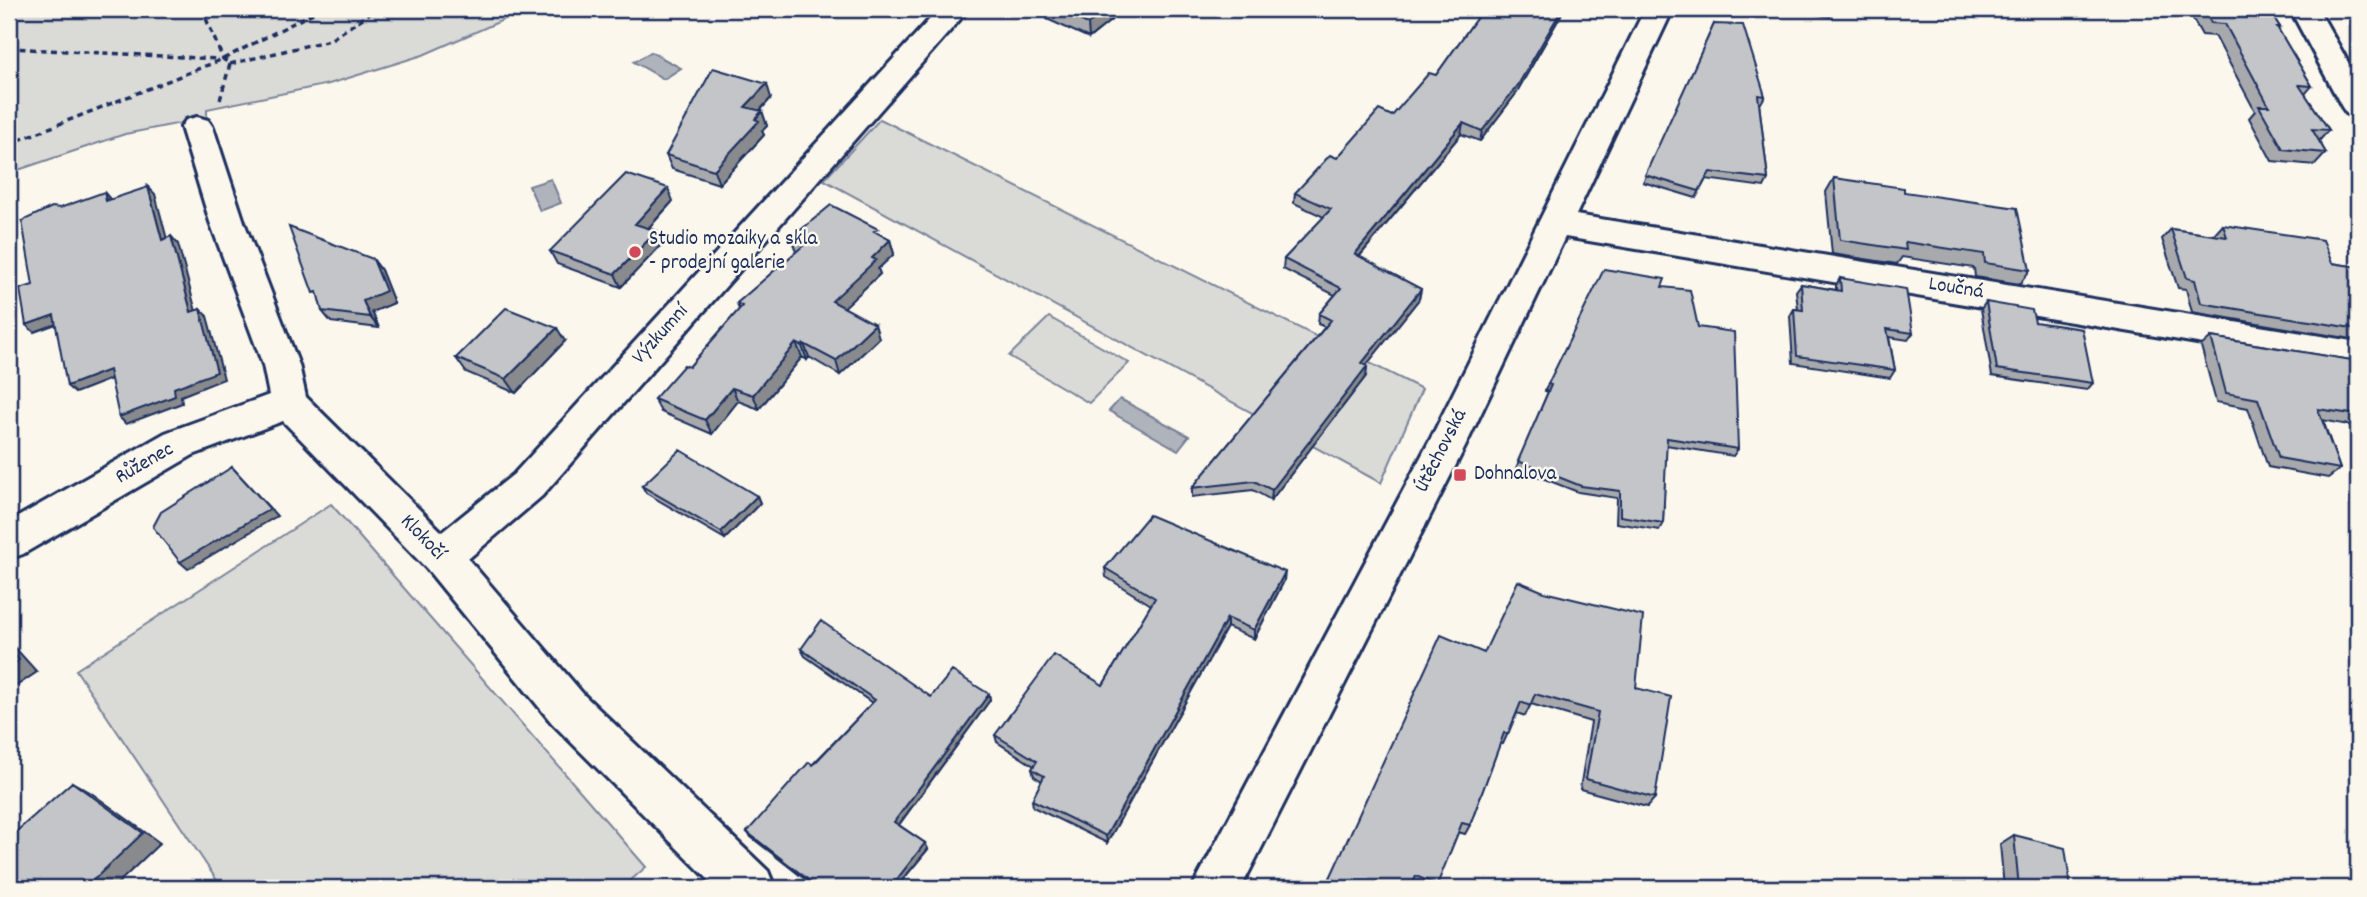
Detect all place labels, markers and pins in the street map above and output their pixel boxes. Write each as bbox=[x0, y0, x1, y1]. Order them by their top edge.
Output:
place label: Studio mozaiky a skla - prodejní galerie bbox=[649, 225, 818, 279]
marker: Studio mozaiky a skla - prodejní galerie bbox=[627, 244, 643, 260]
place label: Dohnalova bbox=[1474, 460, 1557, 490]
marker: Dohnalova bbox=[1452, 467, 1468, 483]

